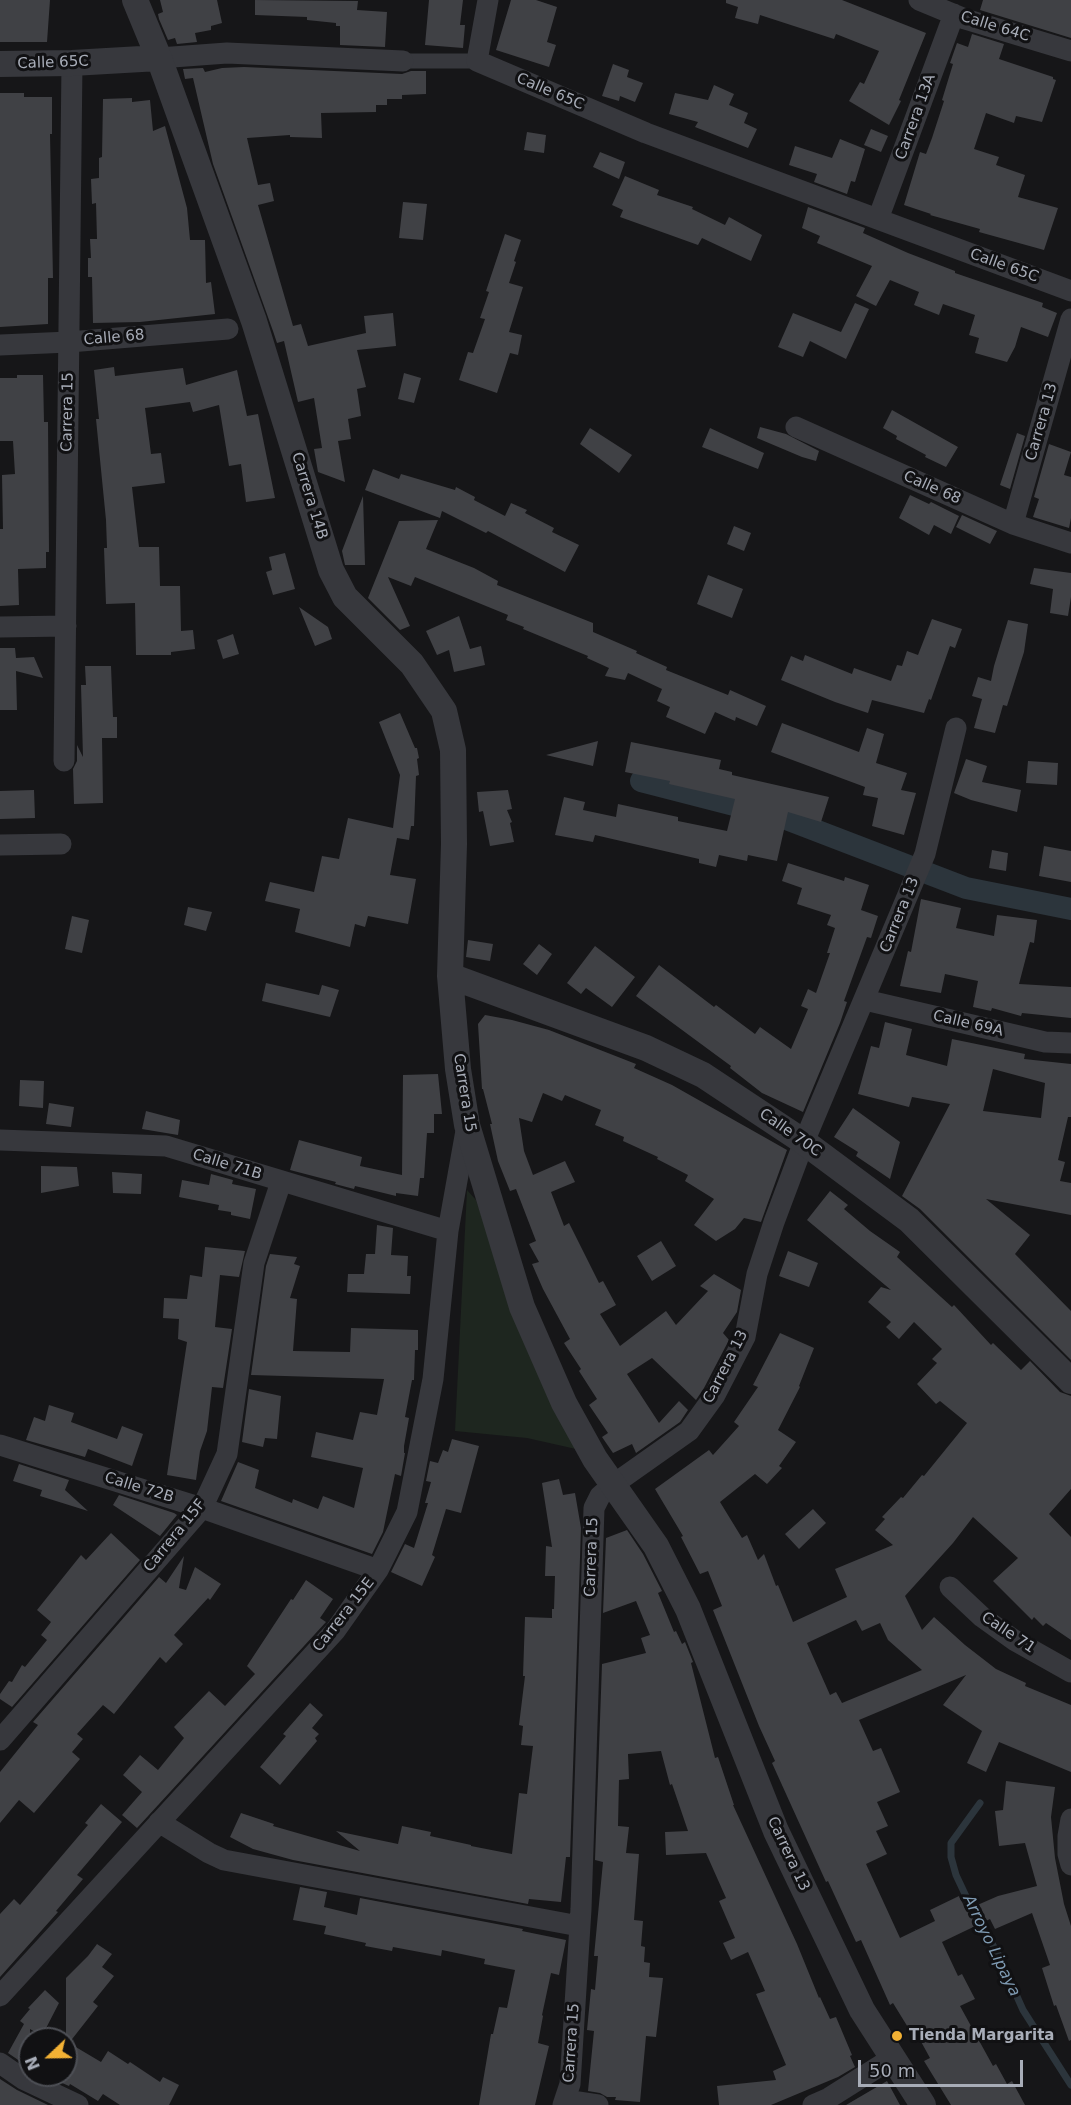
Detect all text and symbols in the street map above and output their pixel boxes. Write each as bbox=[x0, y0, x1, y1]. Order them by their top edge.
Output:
street label: Calle 64C bbox=[958, 8, 1032, 46]
street label: Calle 65C bbox=[17, 53, 89, 73]
street label: Calle 65C bbox=[514, 70, 586, 114]
street label: Carrera 13A bbox=[892, 72, 940, 162]
street label: Calle 65C bbox=[967, 245, 1041, 287]
street label: Calle 68 bbox=[83, 326, 145, 350]
street label: Carrera 15 bbox=[58, 372, 78, 452]
street label: Carrera 13 bbox=[1022, 381, 1062, 463]
street label: Carrera 14B bbox=[287, 450, 331, 542]
street label: Calle 68 bbox=[900, 467, 964, 509]
street label: Carrera 13 bbox=[877, 875, 923, 955]
street label: Calle 69A bbox=[931, 1007, 1005, 1041]
street label: Carrera 15 bbox=[449, 1052, 479, 1134]
street label: Calle 70C bbox=[756, 1105, 824, 1161]
street label: Calle 71B bbox=[190, 1146, 264, 1184]
street label: Carrera 13 bbox=[700, 1327, 752, 1407]
street label: Calle 72B bbox=[102, 1469, 176, 1507]
street label: Carrera 15F bbox=[140, 1496, 210, 1576]
street label: Carrera 15 bbox=[582, 1517, 602, 1597]
street label: Carrera 15E bbox=[309, 1574, 379, 1656]
street label: Calle 71 bbox=[978, 1608, 1038, 1658]
street label: Carrera 13 bbox=[763, 1814, 813, 1894]
water label: Arroyo Lipaya bbox=[958, 1892, 1024, 2000]
street label: Carrera 15 bbox=[560, 2003, 584, 2083]
north arrow bbox=[18, 2027, 78, 2087]
place label: Tienda Margarita bbox=[909, 2027, 1054, 2045]
marker: Tienda Margarita bbox=[890, 2029, 904, 2043]
scale bar bbox=[861, 2048, 1026, 2086]
text: N bbox=[21, 2053, 44, 2073]
text: 50 m bbox=[869, 2060, 915, 2081]

